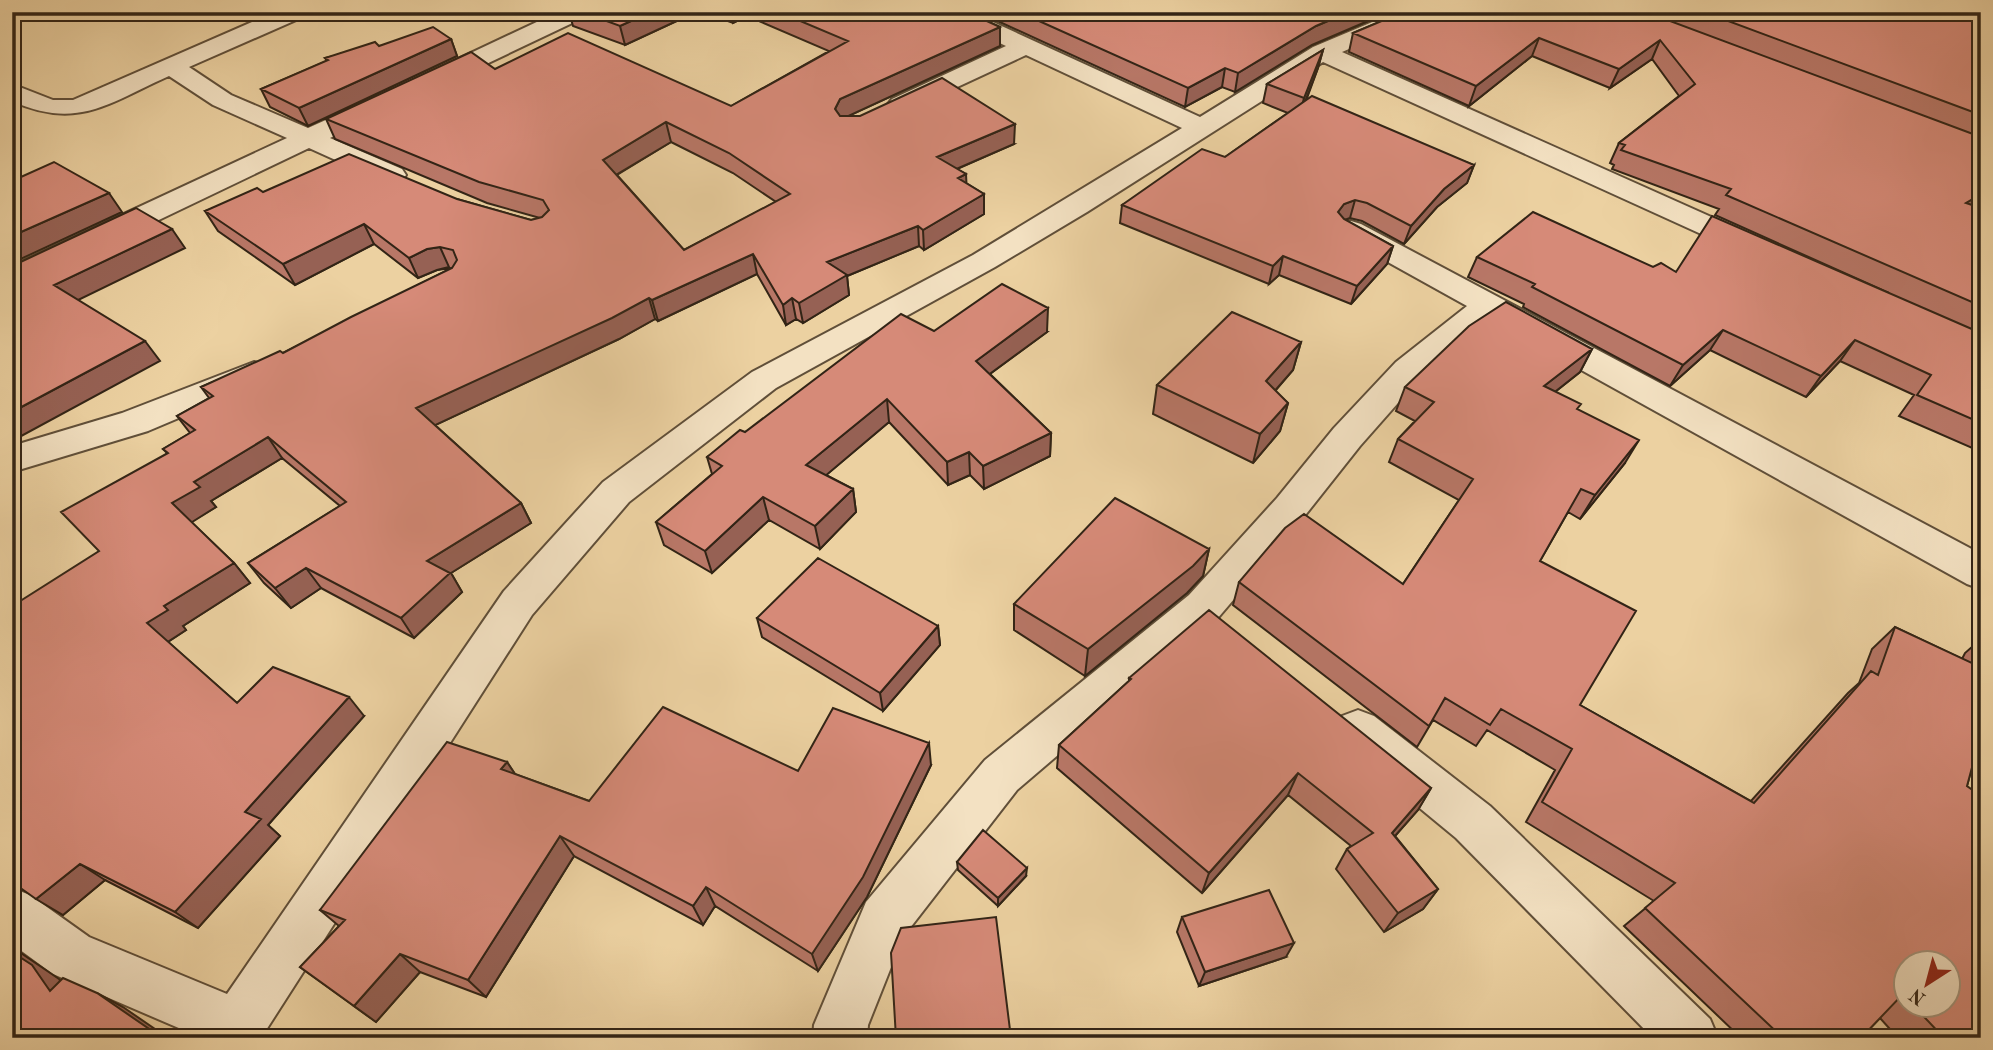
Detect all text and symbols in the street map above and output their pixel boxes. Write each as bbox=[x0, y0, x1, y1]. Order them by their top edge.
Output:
north arrow bbox=[1892, 948, 1962, 1018]
text: N bbox=[1907, 983, 1930, 1008]

